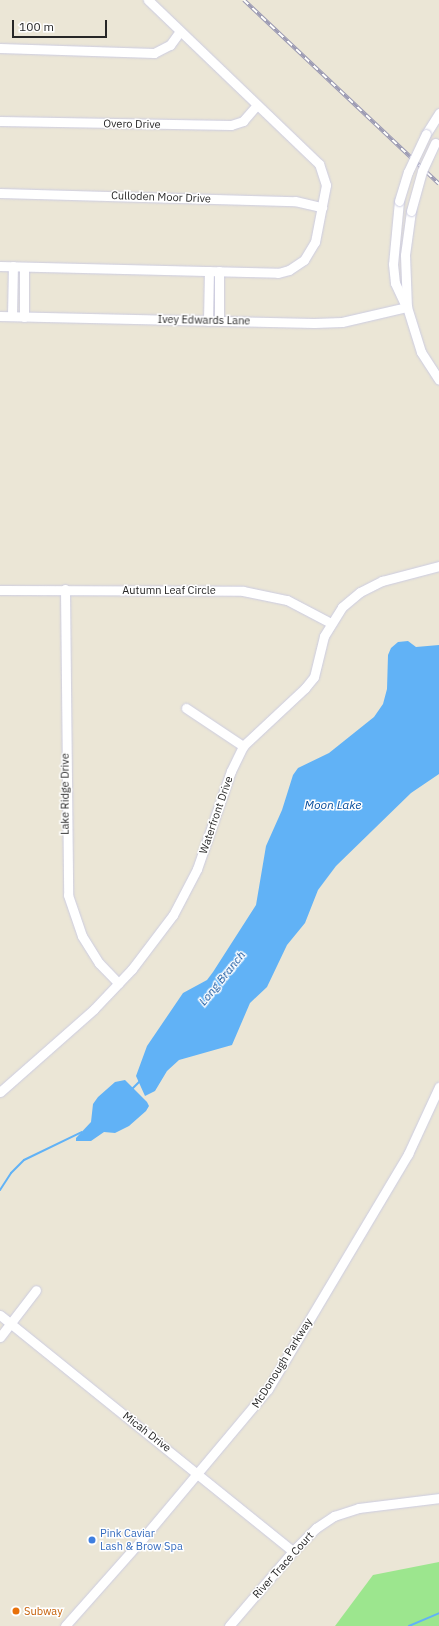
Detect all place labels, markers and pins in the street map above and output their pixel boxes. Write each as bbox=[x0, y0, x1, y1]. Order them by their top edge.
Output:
place label: Pink Caviar Lash & Brow Spa bbox=[100, 1527, 183, 1553]
marker: Pink Caviar Lash & Brow Spa bbox=[87, 1535, 97, 1545]
place label: Subway bbox=[24, 1604, 63, 1618]
marker: Subway bbox=[11, 1606, 21, 1616]

